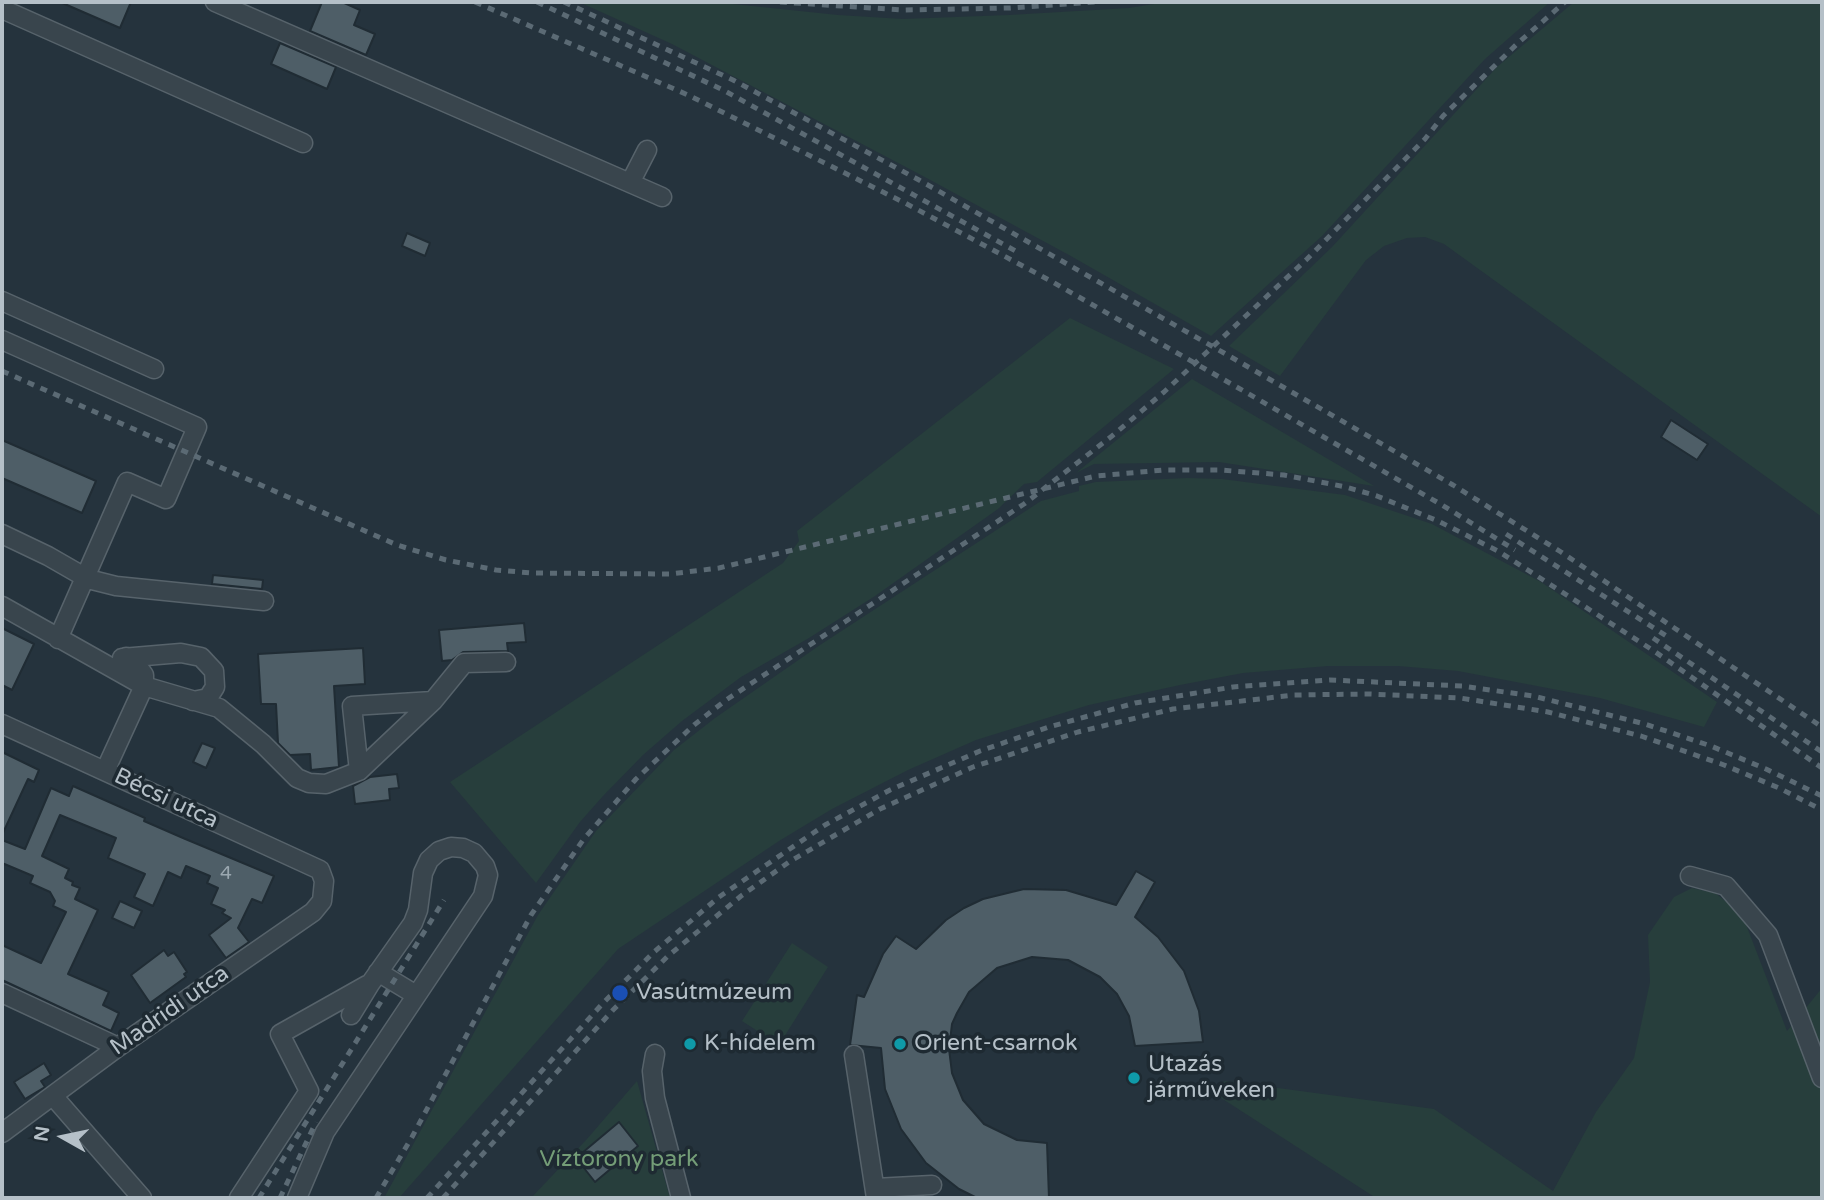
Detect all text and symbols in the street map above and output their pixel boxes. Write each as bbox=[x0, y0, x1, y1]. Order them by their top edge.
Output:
street label: Bécsi utca bbox=[110, 763, 222, 835]
house number: 4 bbox=[220, 863, 232, 885]
street label: Madridi utca bbox=[105, 960, 235, 1062]
place label: Vasútmúzeum bbox=[636, 979, 792, 1007]
marker: Vasútmúzeum bbox=[610, 983, 630, 1003]
place label: K-hídelem bbox=[704, 1030, 816, 1058]
place label: Orient-csarnok bbox=[914, 1030, 1077, 1058]
marker: K-hídelem bbox=[682, 1036, 698, 1052]
marker: Orient-csarnok bbox=[892, 1036, 908, 1052]
place label: Utazás járműveken bbox=[1148, 1051, 1275, 1105]
marker: Utazás járműveken bbox=[1126, 1070, 1142, 1086]
north arrow bbox=[28, 1102, 98, 1172]
text: N bbox=[30, 1124, 54, 1143]
park label: Víztorony park bbox=[540, 1146, 698, 1174]

